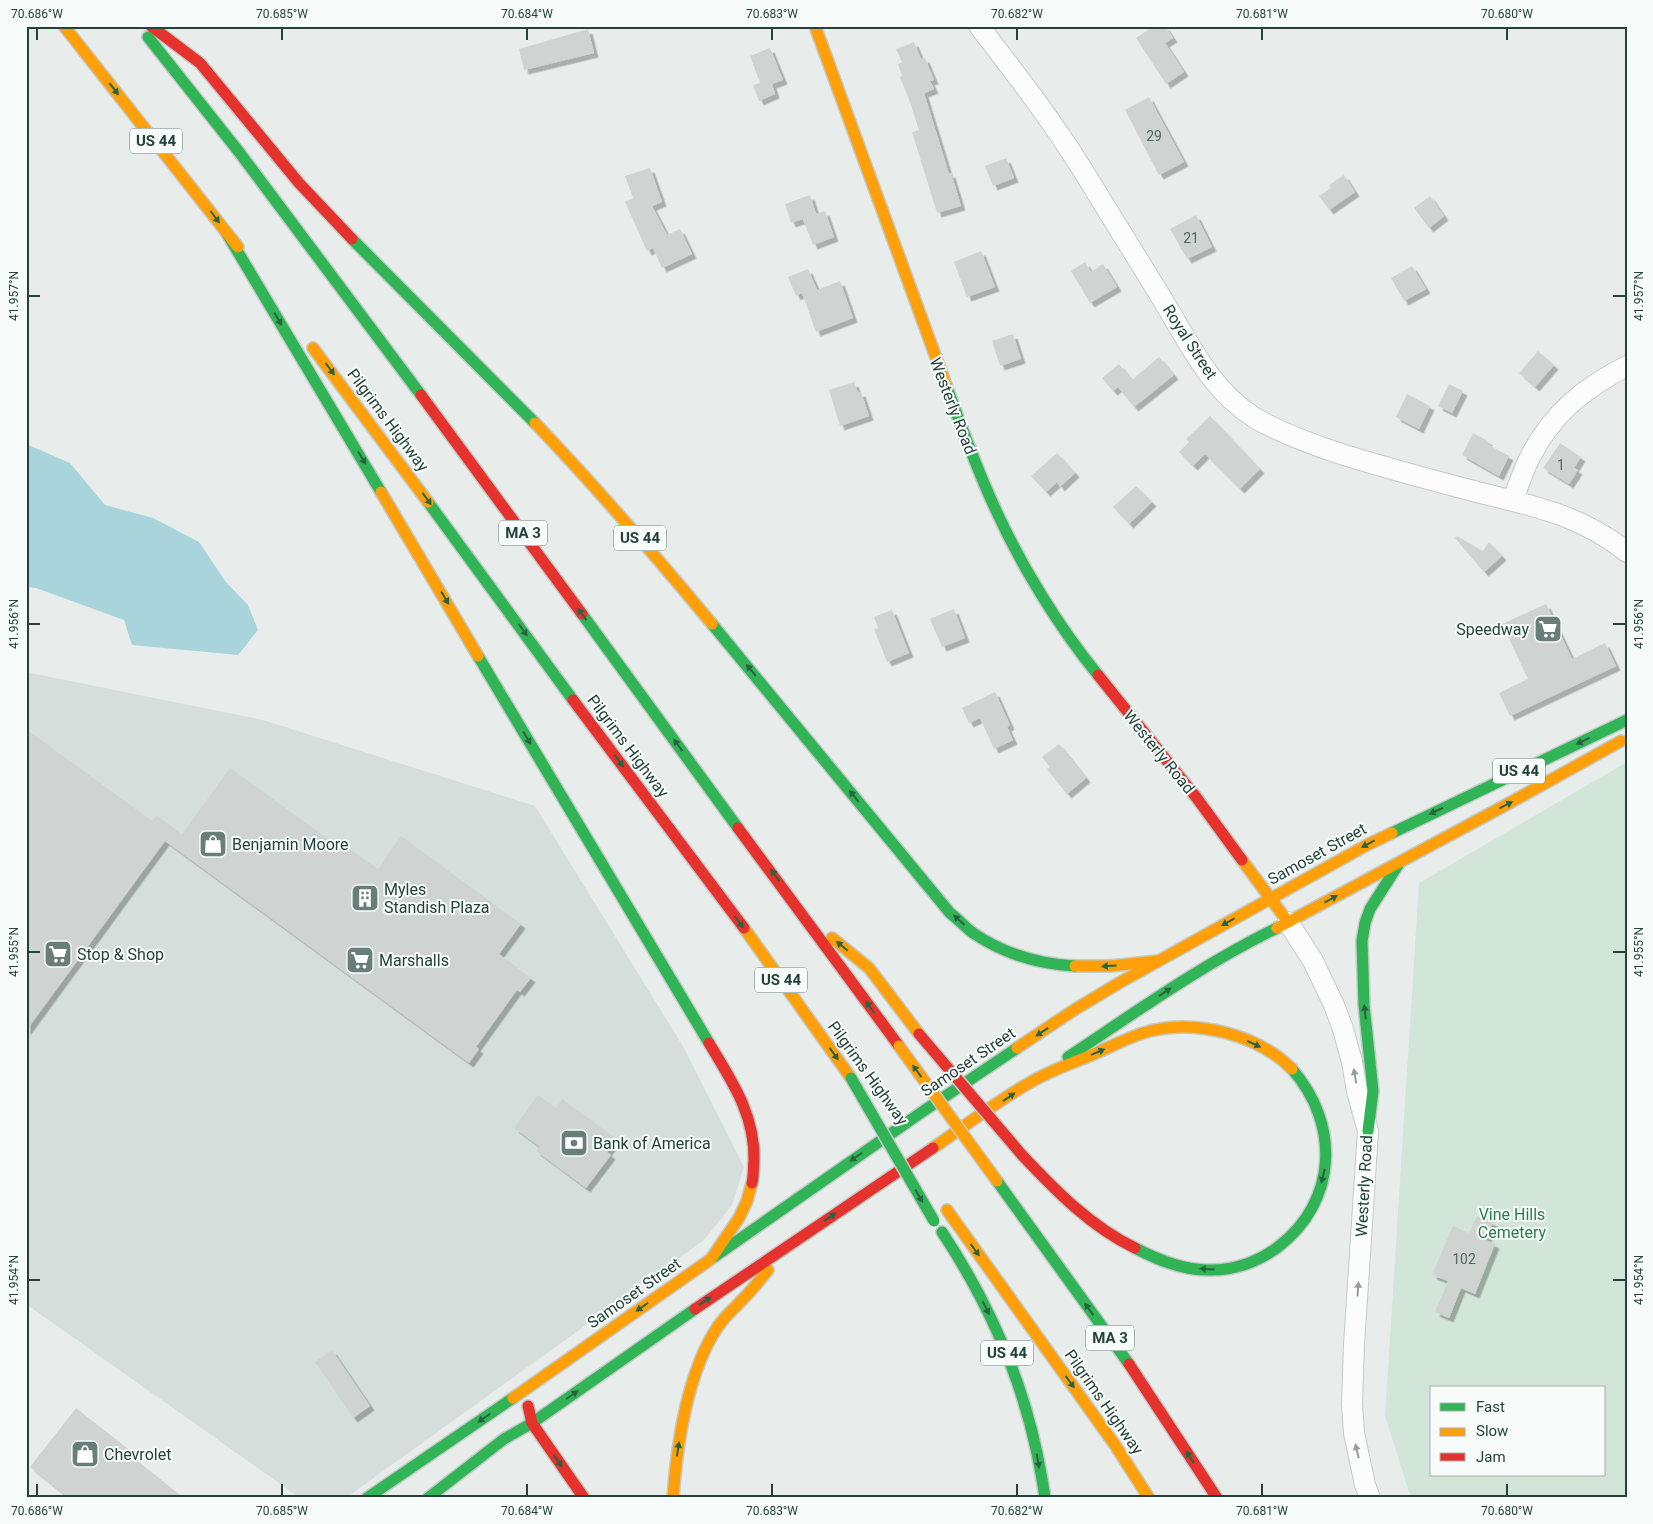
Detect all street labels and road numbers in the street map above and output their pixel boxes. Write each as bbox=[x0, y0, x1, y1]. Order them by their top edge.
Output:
road number: US 44 bbox=[130, 128, 182, 154]
street label: Royal Street bbox=[1159, 301, 1221, 383]
street label: Westerly Road bbox=[926, 355, 980, 457]
street label: Pilgrims Highway bbox=[343, 365, 433, 475]
road number: MA 3 bbox=[499, 520, 547, 546]
road number: US 44 bbox=[614, 526, 666, 550]
street label: Pilgrims Highway bbox=[583, 691, 673, 801]
street label: Westerly Road bbox=[1120, 706, 1198, 798]
road number: US 44 bbox=[1493, 758, 1545, 784]
street label: Samoset Street bbox=[1265, 819, 1369, 889]
road number: US 44 bbox=[755, 968, 807, 992]
street label: Pilgrims Highway bbox=[824, 1017, 912, 1129]
street label: Samoset Street bbox=[917, 1024, 1019, 1100]
street label: Westerly Road bbox=[1352, 1135, 1376, 1237]
street label: Samoset Street bbox=[584, 1254, 684, 1332]
road number: MA 3 bbox=[1086, 1326, 1134, 1350]
road number: US 44 bbox=[981, 1340, 1033, 1366]
street label: Pilgrims Highway bbox=[1061, 1346, 1148, 1458]

